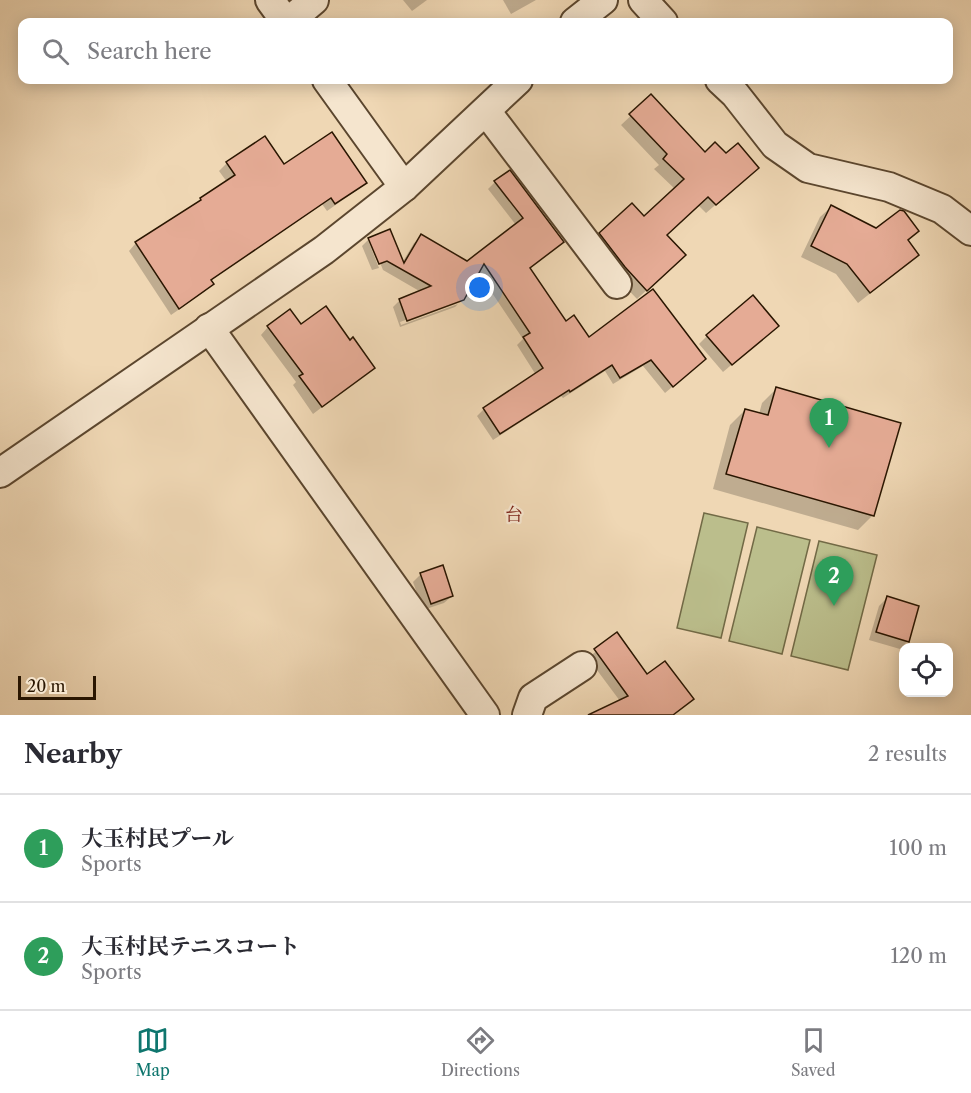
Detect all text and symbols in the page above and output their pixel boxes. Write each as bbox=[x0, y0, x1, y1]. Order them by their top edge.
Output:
search box bbox=[18, 18, 953, 84]
icon: search bbox=[39, 35, 72, 68]
text: Search here bbox=[87, 38, 212, 65]
your location bbox=[465, 273, 494, 302]
pin: 1 bbox=[810, 398, 848, 448]
district label: 台 bbox=[505, 504, 523, 526]
pin: 2 bbox=[814, 556, 854, 606]
map controls bbox=[899, 643, 953, 697]
button: locate bbox=[899, 643, 953, 697]
scale bar bbox=[18, 673, 96, 700]
text: 20 m bbox=[27, 676, 66, 696]
text: Nearby bbox=[24, 738, 122, 770]
text: 2 results bbox=[868, 742, 947, 766]
text: 大玉村民プール bbox=[81, 825, 234, 852]
text: 1 bbox=[39, 836, 48, 860]
text: 100 m bbox=[889, 836, 947, 860]
text: Sports bbox=[81, 852, 142, 876]
text: 大玉村民テニスコート bbox=[81, 933, 300, 960]
text: 2 bbox=[38, 944, 49, 968]
text: 120 m bbox=[890, 944, 947, 968]
text: Sports bbox=[81, 960, 142, 984]
tab: Map bbox=[136, 1024, 170, 1080]
tab: Directions bbox=[441, 1024, 520, 1080]
tab: Saved bbox=[791, 1024, 835, 1080]

